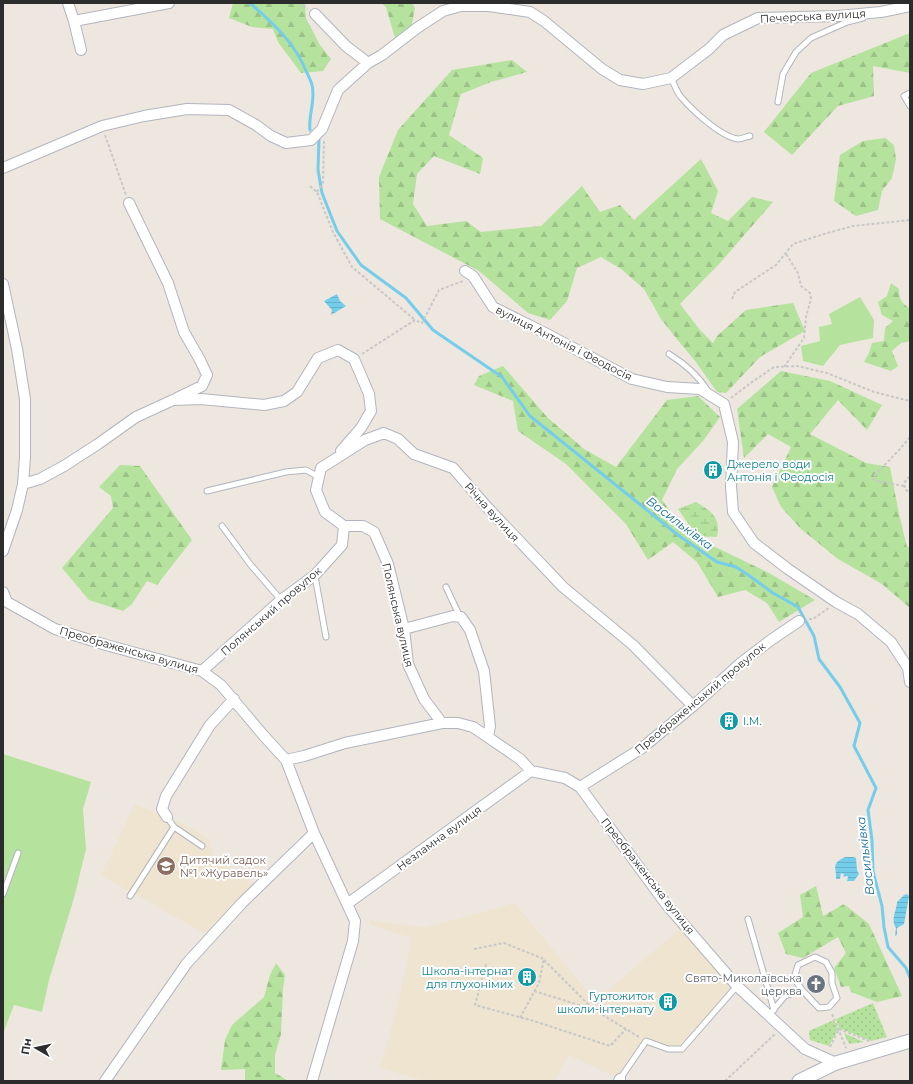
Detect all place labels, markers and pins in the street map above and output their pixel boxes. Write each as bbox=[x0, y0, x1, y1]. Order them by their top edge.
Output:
place label: Джерело води Антонія і Феодосія bbox=[727, 457, 834, 484]
building icon: Джерело води Антонія і Феодосія bbox=[702, 459, 724, 481]
building icon: І.М. bbox=[718, 710, 740, 732]
place label: І.М. bbox=[743, 714, 762, 728]
place label: Дитячий садок №1 «Журавель» bbox=[180, 853, 268, 880]
school or university icon: Дитячий садок №1 «Журавель» bbox=[155, 855, 177, 877]
place label: Школа-інтернат для глухонімих bbox=[421, 964, 514, 991]
building icon: Школа-інтернат для глухонімих bbox=[516, 966, 538, 988]
place label: Свято-Миколаївська церква bbox=[685, 971, 802, 998]
church icon: Свято-Миколаївська церква bbox=[805, 973, 827, 995]
place label: Гуртожиток школи-інтернату bbox=[557, 989, 655, 1016]
building icon: Гуртожиток школи-інтернату bbox=[657, 991, 679, 1013]

